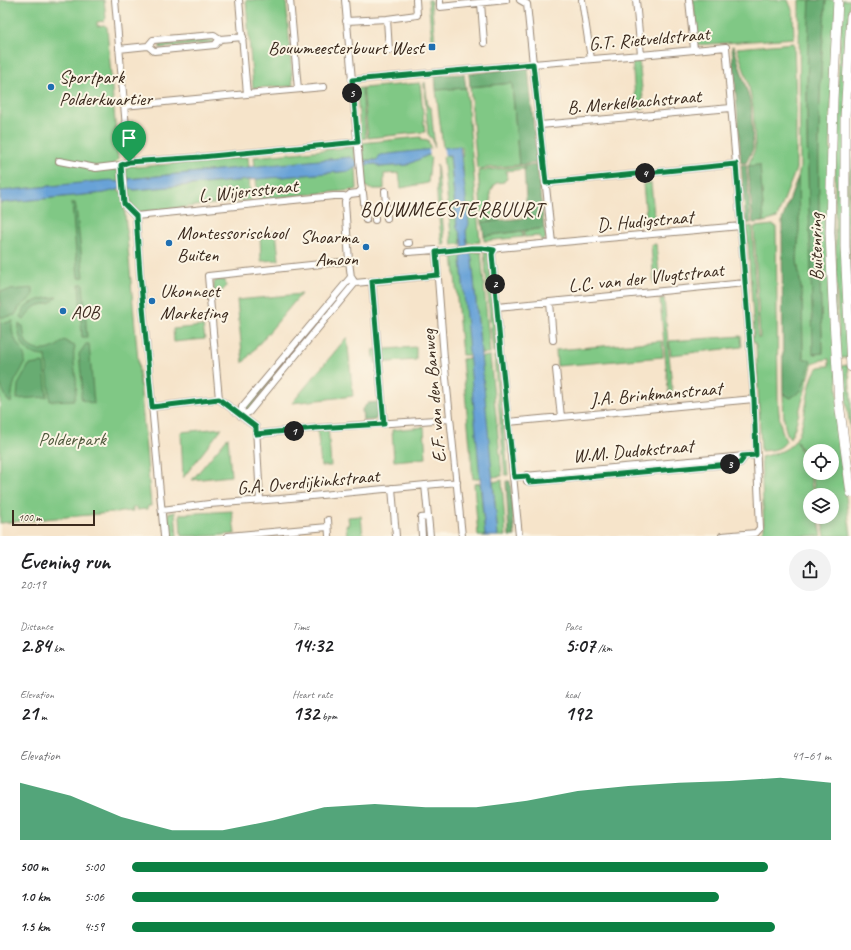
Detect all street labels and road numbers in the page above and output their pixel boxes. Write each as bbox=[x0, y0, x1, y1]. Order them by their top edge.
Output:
street label: G.T. Rietveldstraat bbox=[588, 22, 712, 56]
street label: B. Merkelbachstraat bbox=[566, 84, 704, 120]
street label: L. Wijersstraat bbox=[197, 174, 301, 208]
street label: D. Hudigstraat bbox=[596, 205, 697, 237]
street label: Buitenring bbox=[803, 212, 829, 281]
street label: L.C. van der Vlugtstraat bbox=[567, 258, 727, 298]
street label: E.F. van den Banweg bbox=[416, 327, 452, 464]
street label: J.A. Brinkmanstraat bbox=[588, 376, 726, 412]
street label: W.M. Dudokstraat bbox=[572, 434, 697, 468]
street label: G.A. Overdijkinkstraat bbox=[236, 464, 382, 500]

